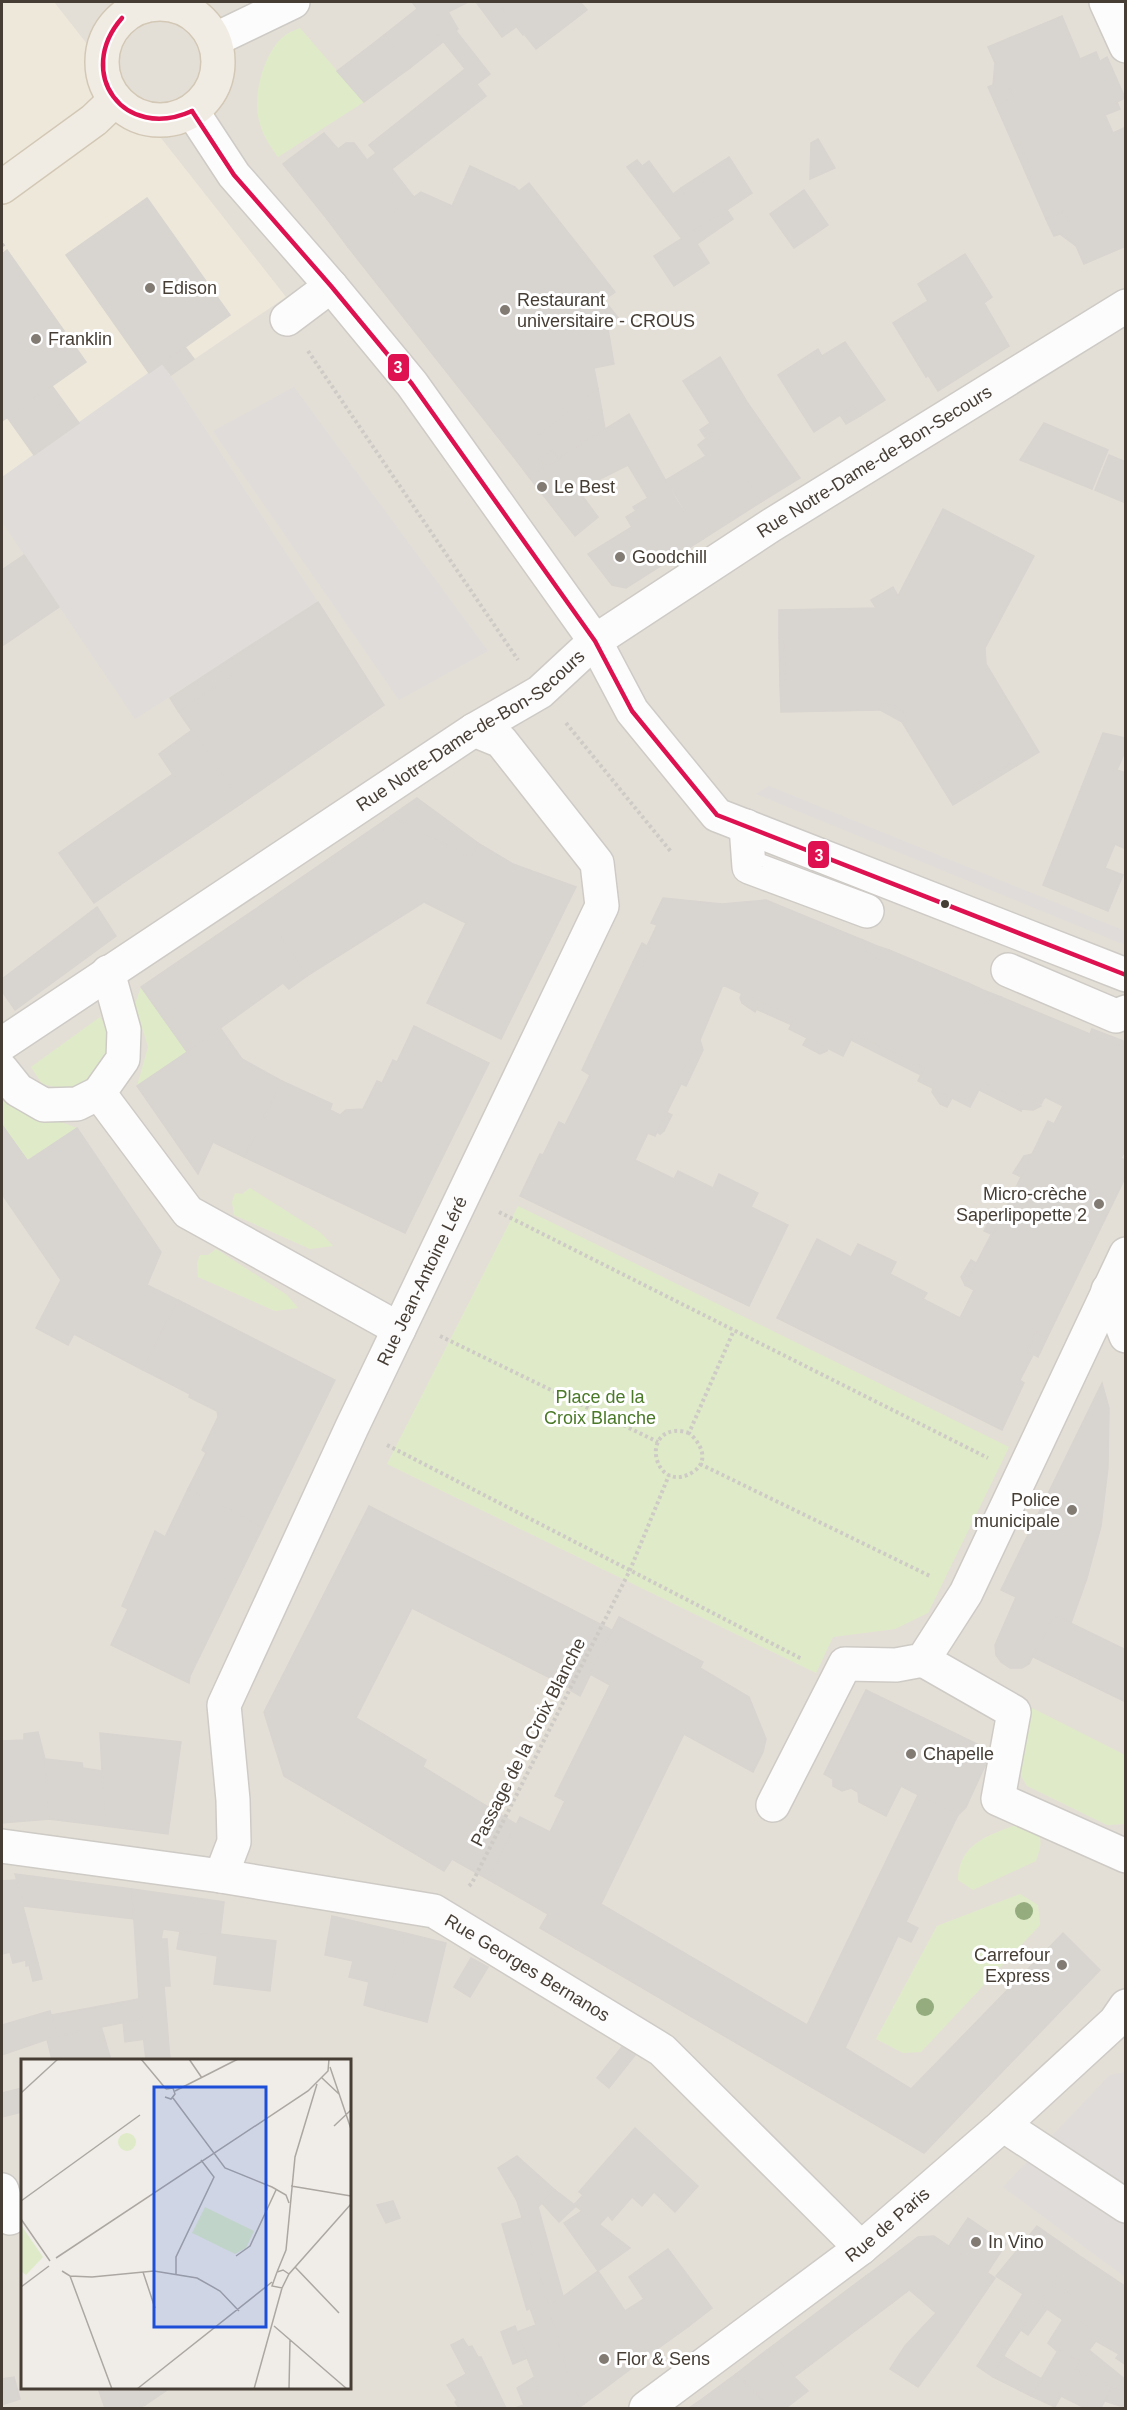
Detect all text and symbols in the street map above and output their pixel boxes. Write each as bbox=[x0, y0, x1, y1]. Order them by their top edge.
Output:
place label: Edison bbox=[162, 278, 217, 298]
marker: Edison bbox=[143, 281, 157, 295]
place label: Restaurant universitaire - CROUS bbox=[517, 290, 695, 331]
marker: Restaurant universitaire - CROUS bbox=[498, 303, 512, 317]
place label: Franklin bbox=[48, 329, 112, 349]
marker: Franklin bbox=[29, 332, 43, 346]
line badge: 3 bbox=[387, 353, 410, 382]
text: 3 bbox=[394, 359, 403, 376]
street label: Rue Notre-Dame-de-Bon-Secours bbox=[753, 382, 995, 542]
place label: Le Best bbox=[554, 477, 615, 497]
marker: Le Best bbox=[535, 480, 549, 494]
place label: Goodchill bbox=[632, 547, 707, 567]
marker: Goodchill bbox=[613, 550, 627, 564]
street label: Rue Notre-Dame-de-Bon-Secours bbox=[353, 646, 589, 815]
line badge: 3 bbox=[807, 840, 830, 869]
text: 3 bbox=[815, 847, 824, 864]
unlabelled marker bbox=[939, 898, 951, 910]
place label: Micro-crèche Saperlipopette 2 bbox=[956, 1184, 1087, 1225]
street label: Rue Jean-Antoine Léré bbox=[373, 1193, 471, 1369]
marker: Micro-crèche Saperlipopette 2 bbox=[1092, 1197, 1106, 1211]
park label: Place de la Croix Blanche bbox=[544, 1387, 656, 1428]
place label: Police municipale bbox=[974, 1490, 1060, 1531]
marker: Police municipale bbox=[1065, 1503, 1079, 1517]
street label: Passage de la Croix Blanche bbox=[467, 1634, 589, 1850]
place label: Chapelle bbox=[923, 1744, 994, 1764]
marker: Chapelle bbox=[904, 1747, 918, 1761]
street label: Rue Georges Bernanos bbox=[441, 1910, 613, 2026]
place label: Carrefour Express bbox=[974, 1945, 1050, 1986]
marker: Carrefour Express bbox=[1055, 1958, 1069, 1972]
inset map bbox=[21, 2059, 351, 2389]
street label: Rue de Paris bbox=[841, 2183, 933, 2266]
place label: In Vino bbox=[988, 2232, 1044, 2252]
marker: In Vino bbox=[969, 2235, 983, 2249]
place label: Flor & Sens bbox=[616, 2349, 710, 2369]
marker: Flor & Sens bbox=[597, 2352, 611, 2366]

